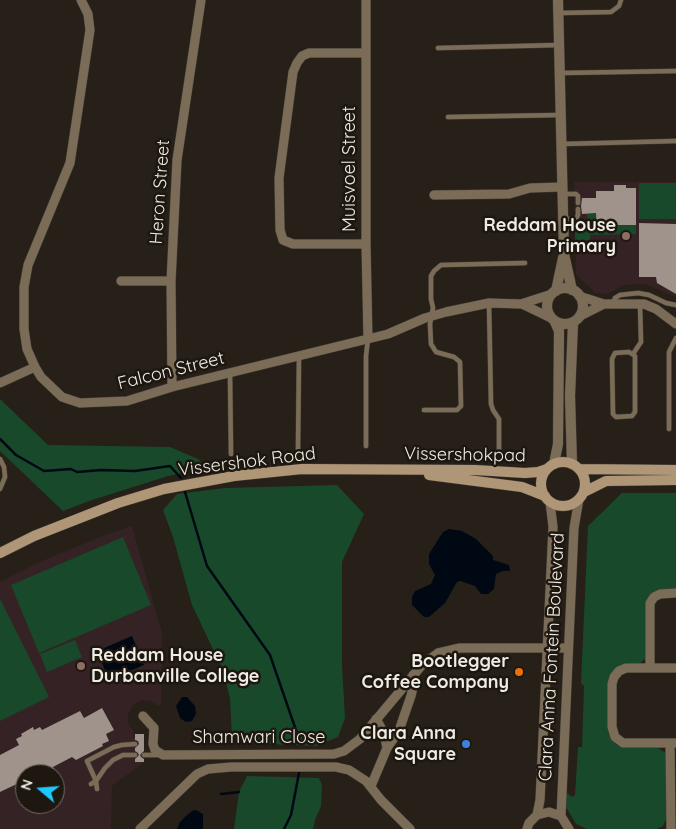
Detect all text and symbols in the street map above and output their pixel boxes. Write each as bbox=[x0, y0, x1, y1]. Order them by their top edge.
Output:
street label: Muisvoel Street bbox=[339, 106, 361, 232]
street label: Heron Street bbox=[146, 139, 174, 245]
place label: Reddam House Primary bbox=[484, 215, 616, 258]
marker: Reddam House Primary bbox=[620, 230, 632, 242]
street label: Falcon Street bbox=[115, 347, 227, 395]
street label: Vissershok Road bbox=[177, 443, 317, 481]
street label: Vissershokpad bbox=[404, 443, 526, 467]
street label: Clara Anna Fontein Boulevard bbox=[535, 532, 569, 782]
place label: Reddam House Durbanville College bbox=[91, 645, 259, 688]
place label: Bootlegger Coffee Company bbox=[362, 651, 509, 694]
marker: Reddam House Durbanville College bbox=[75, 660, 87, 672]
marker: Bootlegger Coffee Company bbox=[513, 666, 525, 678]
place label: Clara Anna Square bbox=[360, 723, 456, 766]
street label: Shamwari Close bbox=[192, 727, 326, 749]
marker: Clara Anna Square bbox=[460, 738, 472, 750]
north arrow bbox=[15, 764, 65, 814]
text: N bbox=[17, 777, 37, 792]

